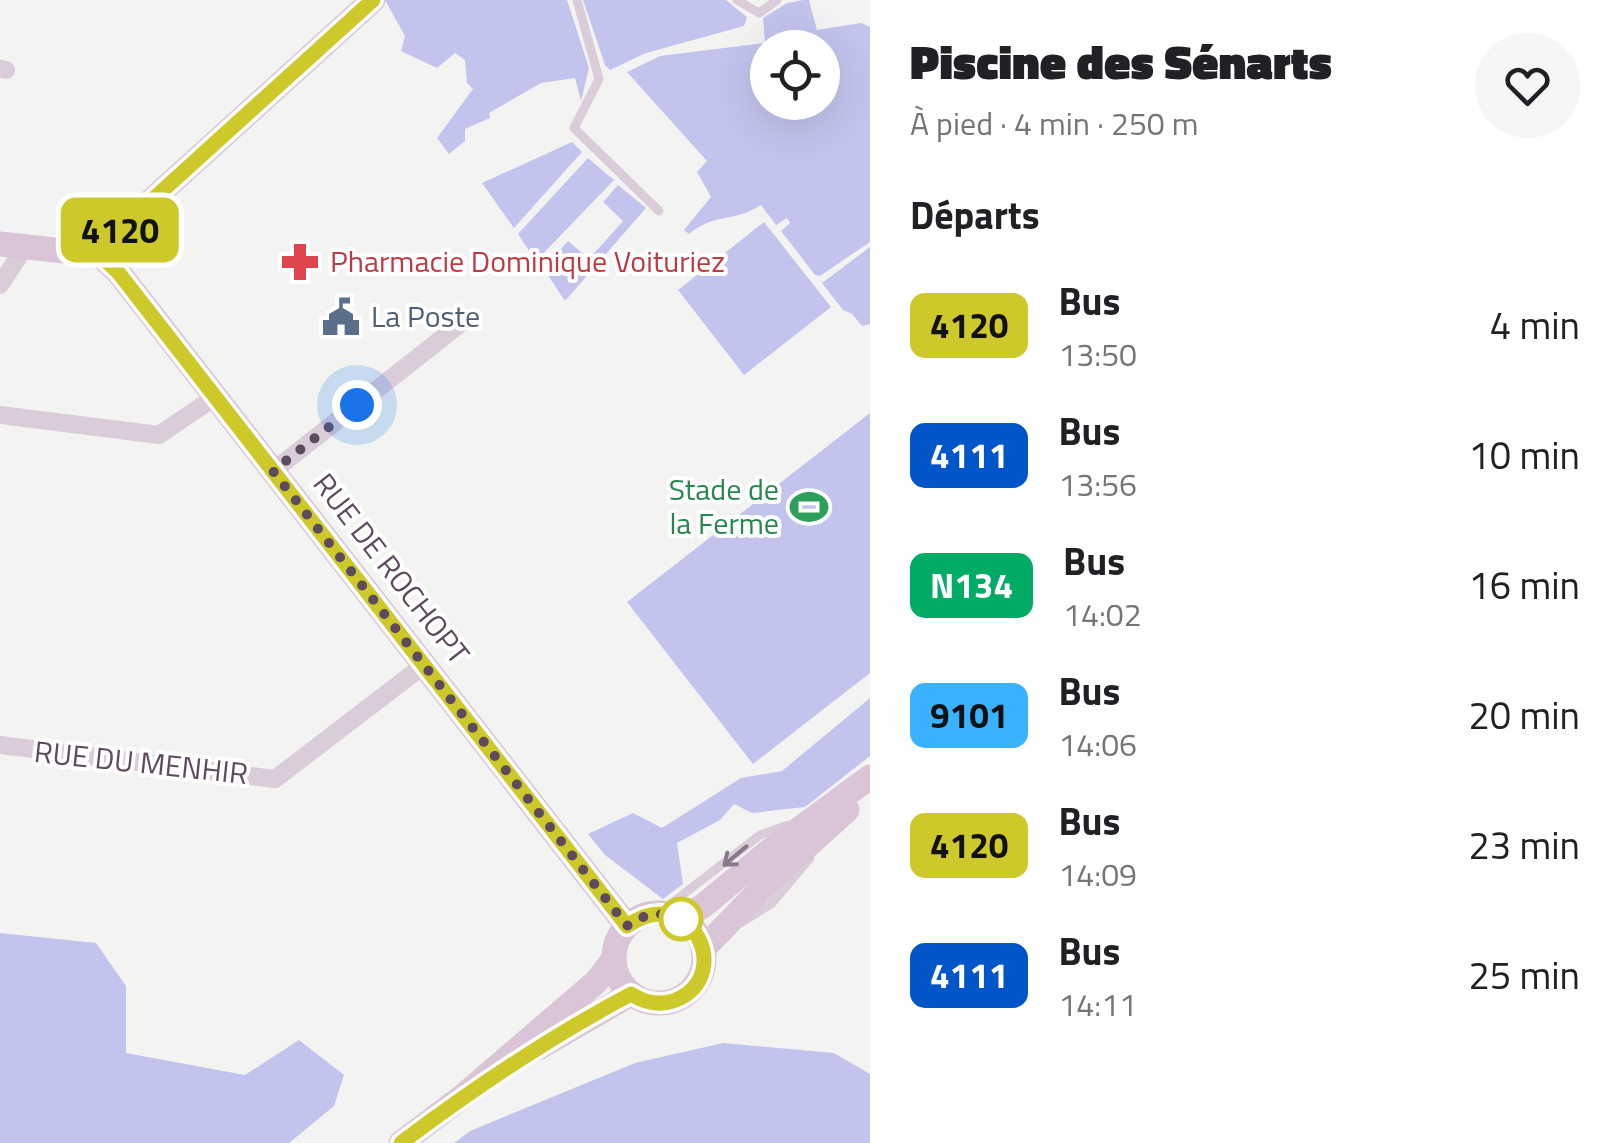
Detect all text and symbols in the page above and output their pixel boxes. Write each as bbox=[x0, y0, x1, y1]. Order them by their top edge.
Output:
text: Piscine des Sénarts bbox=[910, 25, 1332, 98]
map controls bbox=[750, 30, 840, 120]
button: locate bbox=[750, 30, 840, 120]
button: heart bbox=[1475, 33, 1580, 138]
text: À pied · 4 min · 250 m bbox=[910, 99, 1199, 147]
text: Départs bbox=[910, 186, 1040, 244]
line badge: 4120 bbox=[50, 198, 190, 262]
text: 4120 bbox=[81, 203, 159, 257]
place label: Pharmacie Dominique Voituriez bbox=[330, 238, 725, 284]
pharmacy icon: Pharmacie Dominique Voituriez bbox=[279, 241, 321, 283]
text: Bus bbox=[1058, 272, 1121, 330]
place label: La Poste bbox=[371, 293, 480, 339]
public building icon: La Poste bbox=[320, 296, 362, 338]
text: 4 min bbox=[1490, 296, 1580, 354]
text: 4120 bbox=[930, 298, 1008, 352]
text: 13:50 bbox=[1058, 330, 1137, 378]
your location bbox=[332, 380, 382, 430]
text: Bus bbox=[1058, 402, 1121, 460]
text: 10 min bbox=[1469, 426, 1580, 484]
text: 4111 bbox=[930, 428, 1008, 482]
text: 13:56 bbox=[1058, 460, 1137, 508]
street label: RUE DE ROCHOPT bbox=[302, 463, 481, 674]
place label: Stade de la Ferme bbox=[669, 466, 779, 546]
sports icon: Stade de la Ferme bbox=[788, 486, 830, 528]
text: Bus bbox=[1063, 532, 1125, 590]
text: 16 min bbox=[1469, 556, 1580, 614]
text: N134 bbox=[930, 558, 1013, 612]
text: 14:02 bbox=[1063, 590, 1142, 638]
text: Bus bbox=[1058, 662, 1121, 720]
text: 20 min bbox=[1469, 686, 1580, 744]
text: 9101 bbox=[930, 688, 1008, 742]
text: 14:06 bbox=[1058, 720, 1137, 768]
street label: RUE DU MENHIR bbox=[32, 728, 250, 796]
text: Bus bbox=[1058, 792, 1121, 850]
text: 23 min bbox=[1469, 816, 1580, 874]
text: 4120 bbox=[930, 818, 1008, 872]
one-way arrow bbox=[723, 845, 749, 867]
text: 14:09 bbox=[1058, 850, 1137, 898]
unlabelled marker bbox=[660, 898, 702, 940]
text: Bus bbox=[1058, 922, 1121, 980]
text: 25 min bbox=[1469, 946, 1580, 1004]
text: 4111 bbox=[930, 948, 1008, 1002]
text: 14:11 bbox=[1058, 980, 1137, 1028]

